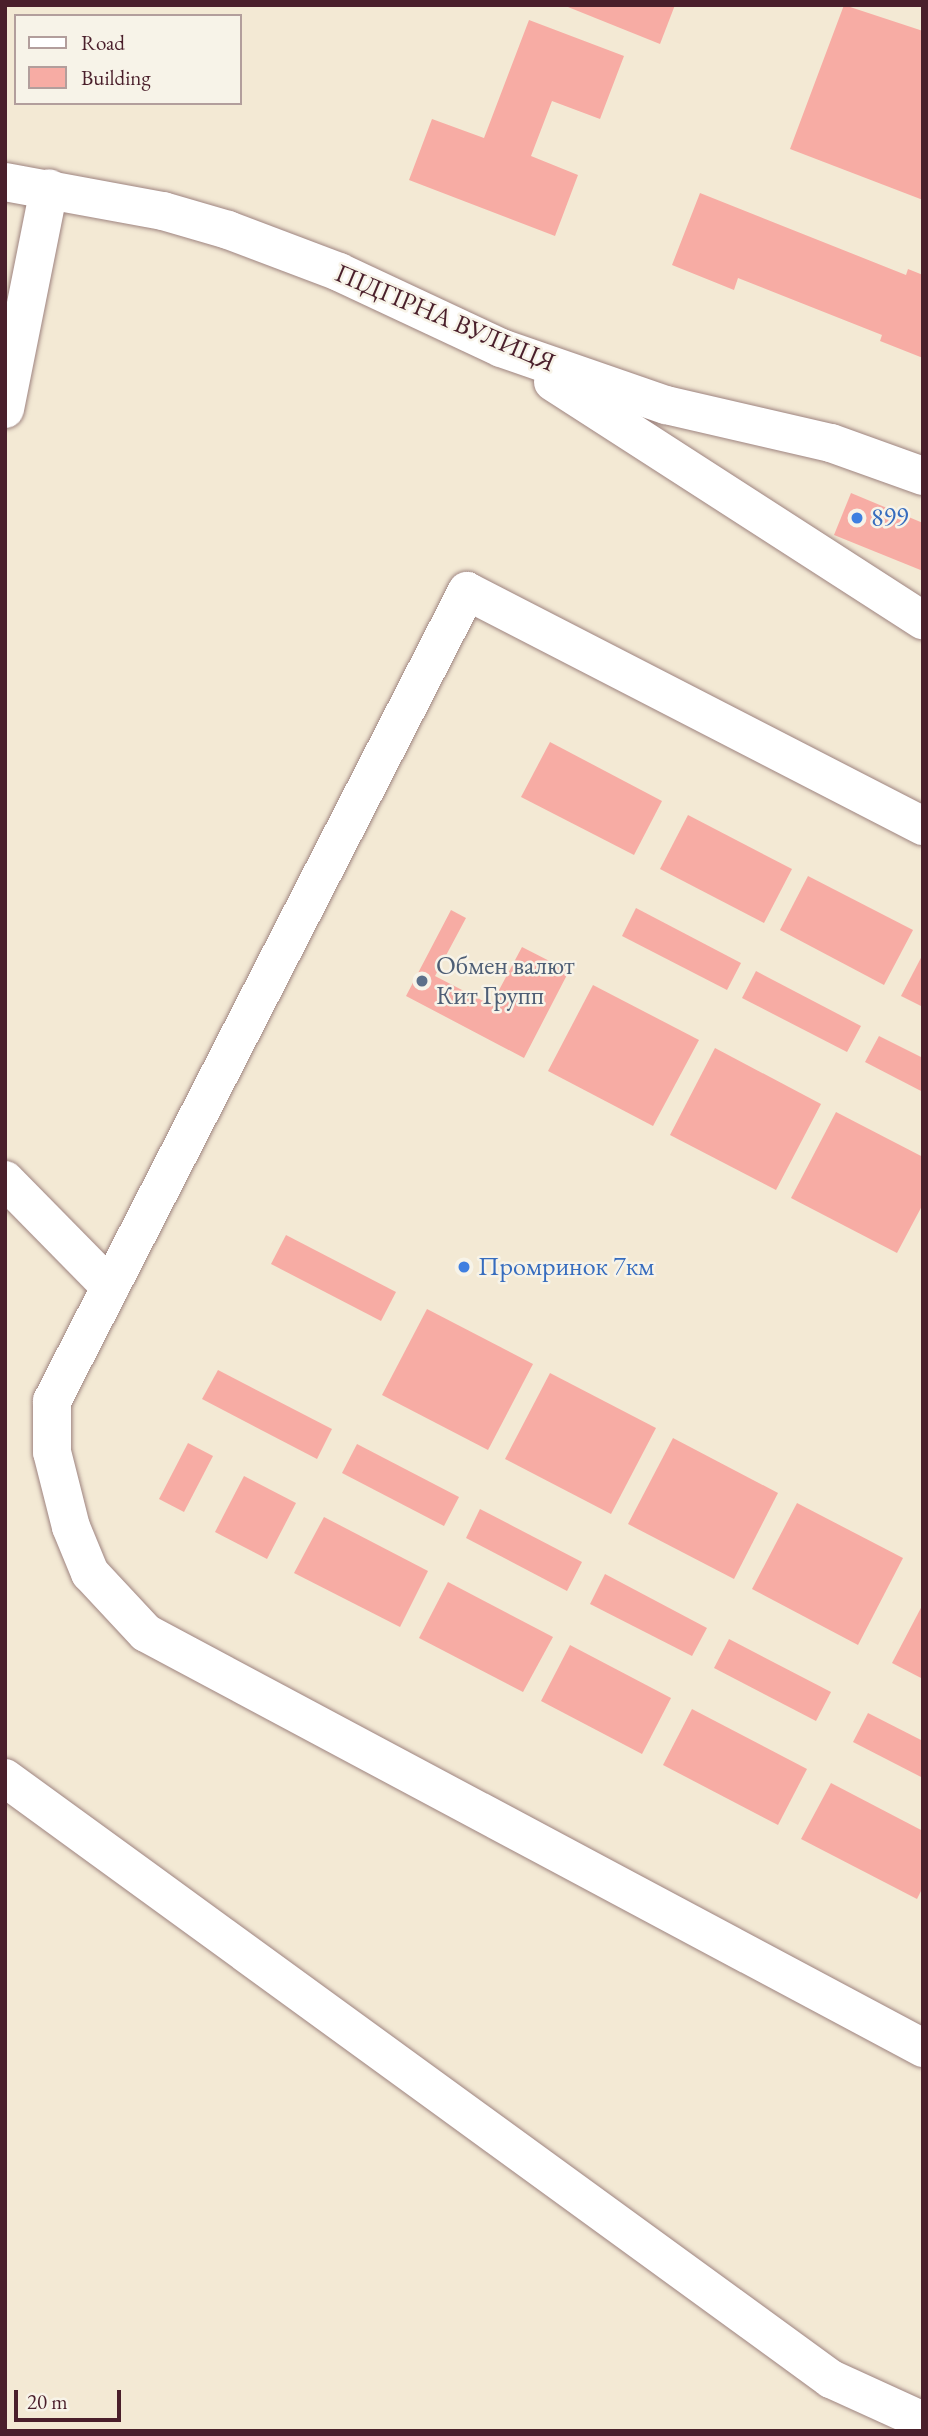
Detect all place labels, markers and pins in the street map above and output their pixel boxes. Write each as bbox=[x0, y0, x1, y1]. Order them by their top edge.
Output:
place label: 899 bbox=[871, 502, 908, 534]
marker: 899 bbox=[849, 510, 865, 526]
place label: Обмен валют Кит Групп bbox=[436, 950, 575, 1012]
marker: Обмен валют Кит Групп bbox=[414, 973, 430, 989]
place label: Промринок 7км bbox=[478, 1251, 654, 1283]
marker: Промринок 7км bbox=[456, 1259, 472, 1275]

